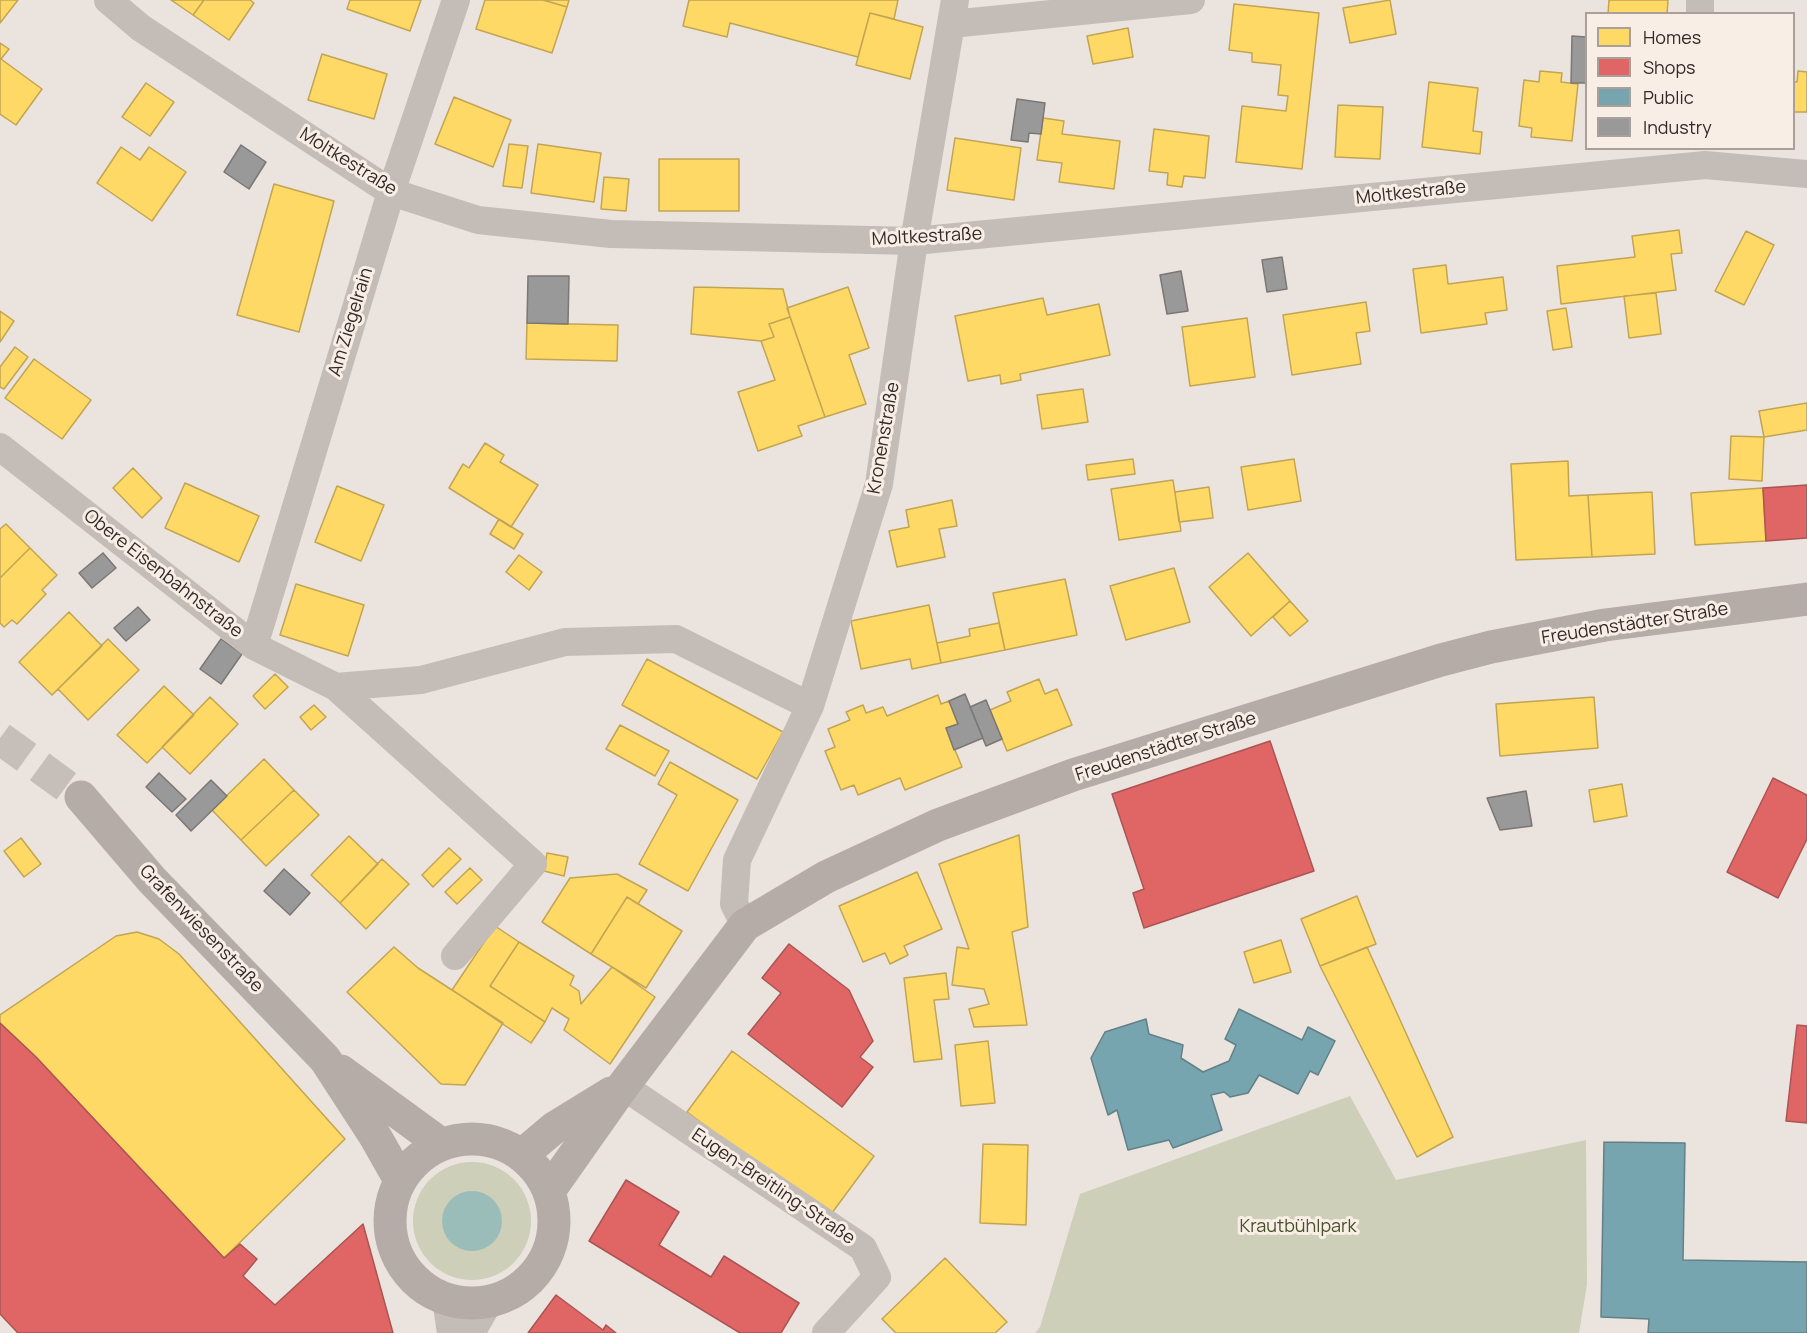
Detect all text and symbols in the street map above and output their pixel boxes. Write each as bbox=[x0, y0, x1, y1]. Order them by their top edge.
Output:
legend bbox=[1585, 12, 1795, 150]
text: Homes bbox=[1643, 25, 1701, 49]
text: Shops bbox=[1643, 55, 1695, 79]
text: Public bbox=[1643, 85, 1694, 109]
text: Industry bbox=[1643, 115, 1712, 139]
street label: Moltkestraße bbox=[295, 124, 401, 200]
street label: Moltkestraße bbox=[1355, 176, 1467, 210]
street label: Moltkestraße bbox=[871, 223, 983, 251]
street label: Am Ziegelrain bbox=[324, 265, 378, 379]
street label: Kronenstraße bbox=[864, 380, 904, 496]
street label: Obere Eisenbahnstraße bbox=[79, 505, 247, 643]
street label: Freudenstädter Straße bbox=[1540, 599, 1730, 649]
street label: Freudenstädter Straße bbox=[1073, 708, 1259, 786]
street label: Grafenwiesenstraße bbox=[135, 861, 267, 997]
street label: Eugen-Breitling-Straße bbox=[687, 1124, 859, 1250]
park label: Krautbühlpark bbox=[1239, 1216, 1357, 1238]

